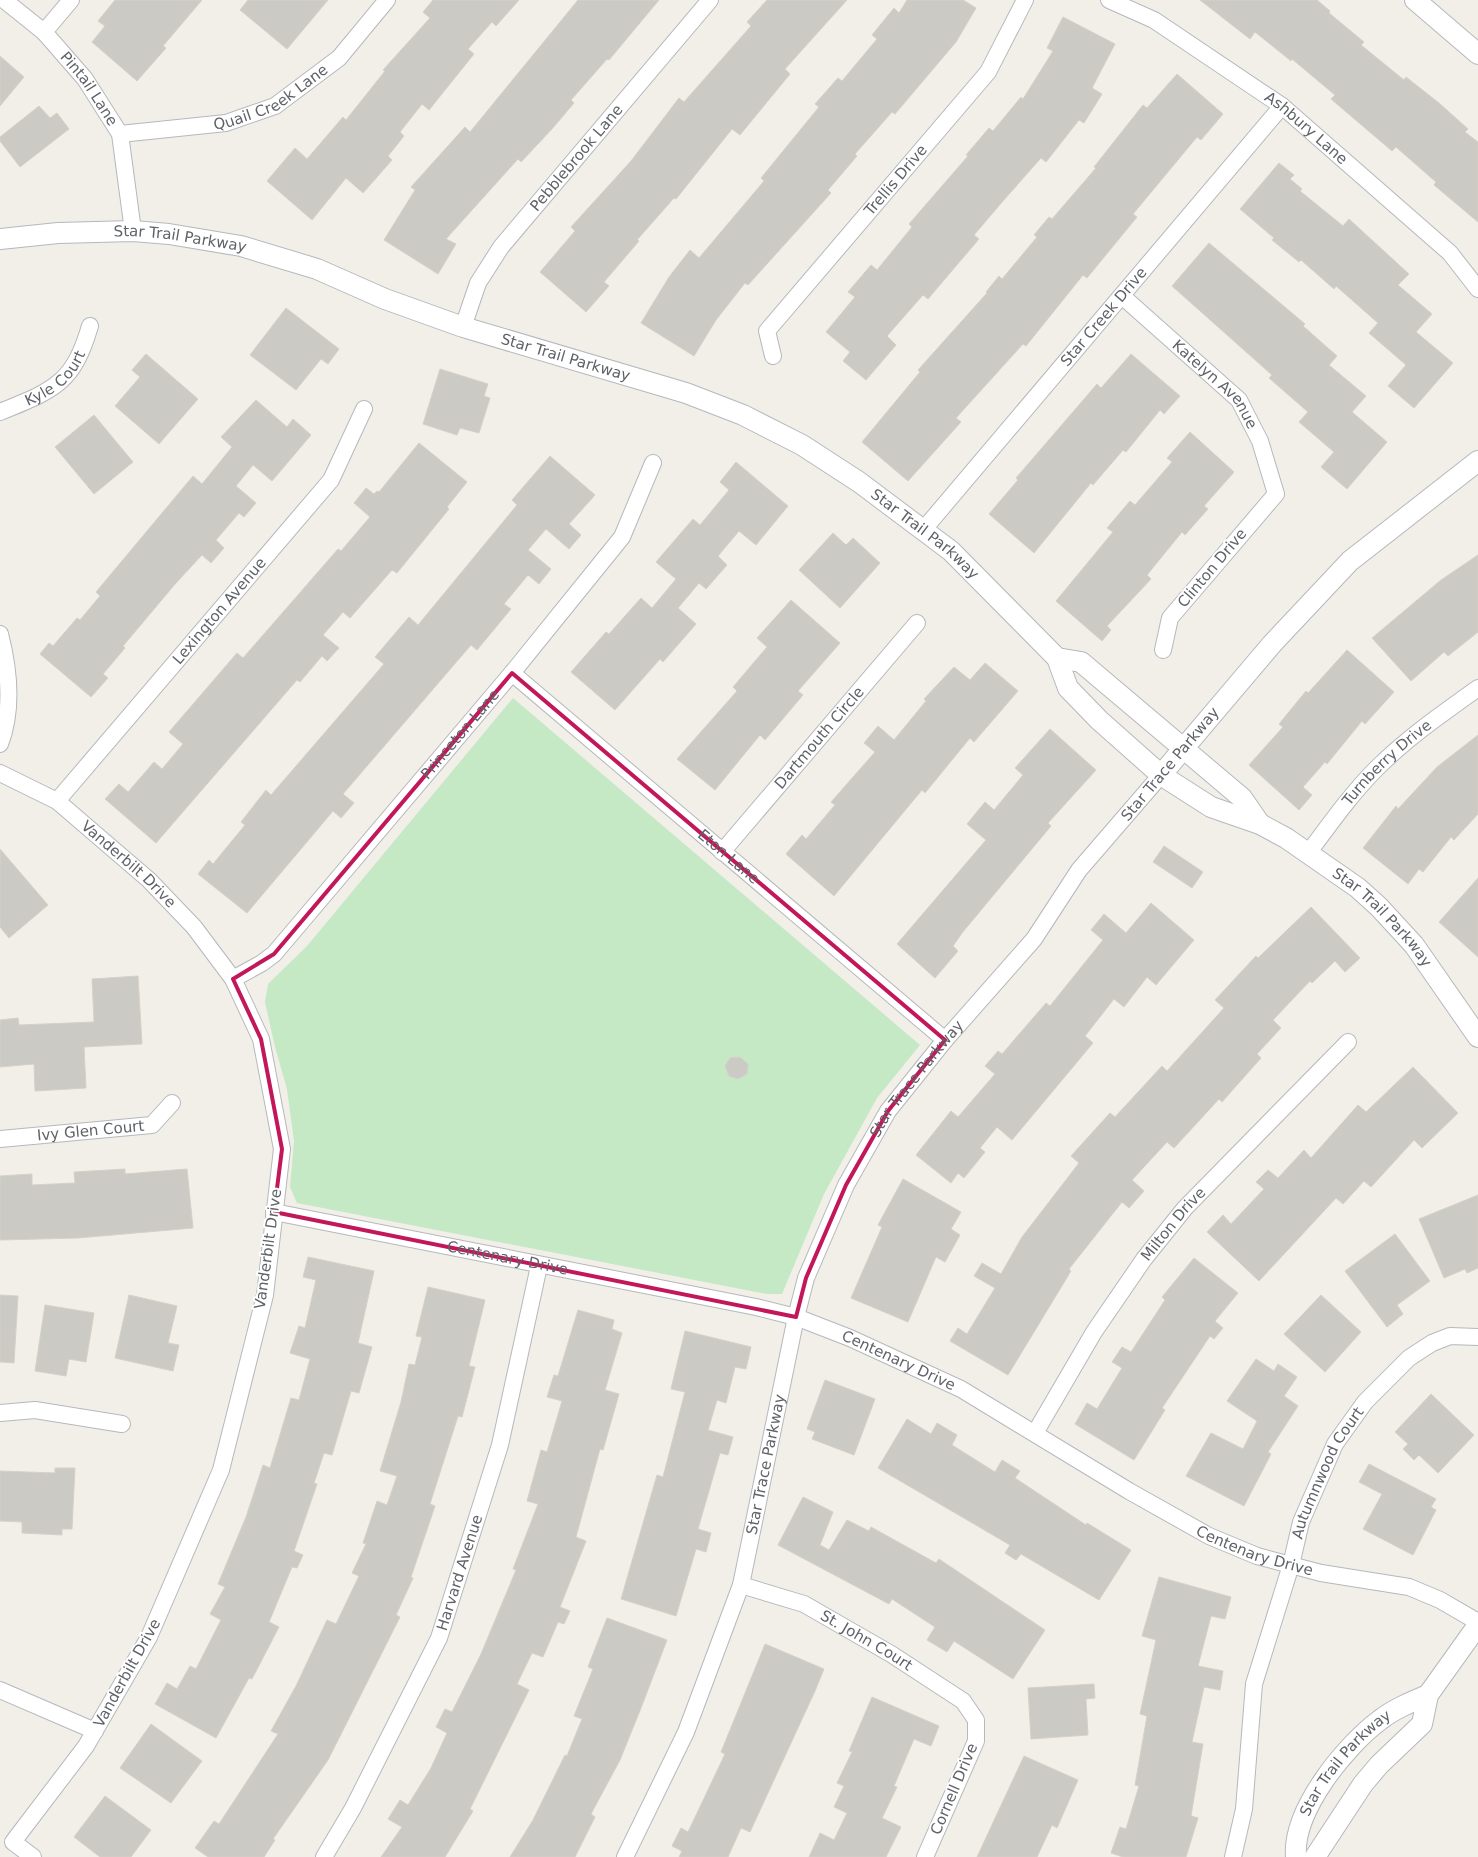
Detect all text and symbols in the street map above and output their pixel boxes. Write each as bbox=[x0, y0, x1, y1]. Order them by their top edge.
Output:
street label: Pintail Lane bbox=[56, 48, 122, 129]
street label: Quail Creek Lane bbox=[212, 61, 331, 133]
street label: Ashbury Lane bbox=[1261, 88, 1351, 168]
street label: Pebblebrook Lane bbox=[526, 101, 627, 215]
street label: Trellis Drive bbox=[860, 141, 931, 220]
street label: Star Trail Parkway bbox=[114, 222, 249, 256]
street label: Star Creek Drive bbox=[1057, 264, 1150, 370]
street label: Star Trail Parkway bbox=[499, 330, 632, 385]
street label: Katelyn Avenue bbox=[1169, 336, 1261, 432]
street label: Kyle Court bbox=[22, 348, 89, 410]
street label: Star Trail Parkway bbox=[867, 485, 983, 583]
street label: Clinton Drive bbox=[1174, 525, 1250, 611]
street label: Lexington Avenue bbox=[169, 554, 270, 668]
street label: Dartmouth Circle bbox=[771, 683, 868, 793]
street label: Princeton Lane bbox=[417, 686, 503, 783]
street label: Star Trace Parkway bbox=[1117, 703, 1223, 825]
street label: Turnberry Drive bbox=[1338, 716, 1435, 810]
street label: Vanderbilt Drive bbox=[78, 817, 180, 911]
street label: Eton Lane bbox=[694, 825, 763, 888]
street label: Star Trail Parkway bbox=[1329, 864, 1436, 970]
street label: Star Trace Parkway bbox=[866, 1017, 967, 1140]
street label: Ivy Glen Court bbox=[36, 1117, 145, 1145]
street label: Milton Drive bbox=[1137, 1184, 1209, 1264]
street label: Vanderbilt Drive bbox=[251, 1188, 285, 1310]
street label: Centenary Drive bbox=[445, 1237, 570, 1279]
street label: Centenary Drive bbox=[839, 1327, 958, 1394]
street label: Star Trace Parkway bbox=[743, 1393, 789, 1536]
street label: Autumnwood Court bbox=[1288, 1403, 1368, 1541]
street label: Harvard Avenue bbox=[433, 1512, 486, 1633]
street label: Centenary Drive bbox=[1193, 1522, 1315, 1579]
street label: St. John Court bbox=[817, 1606, 916, 1675]
street label: Vanderbilt Drive bbox=[90, 1616, 164, 1730]
street label: Star Trail Parkway bbox=[1296, 1706, 1394, 1819]
street label: Cornell Drive bbox=[927, 1741, 981, 1837]

